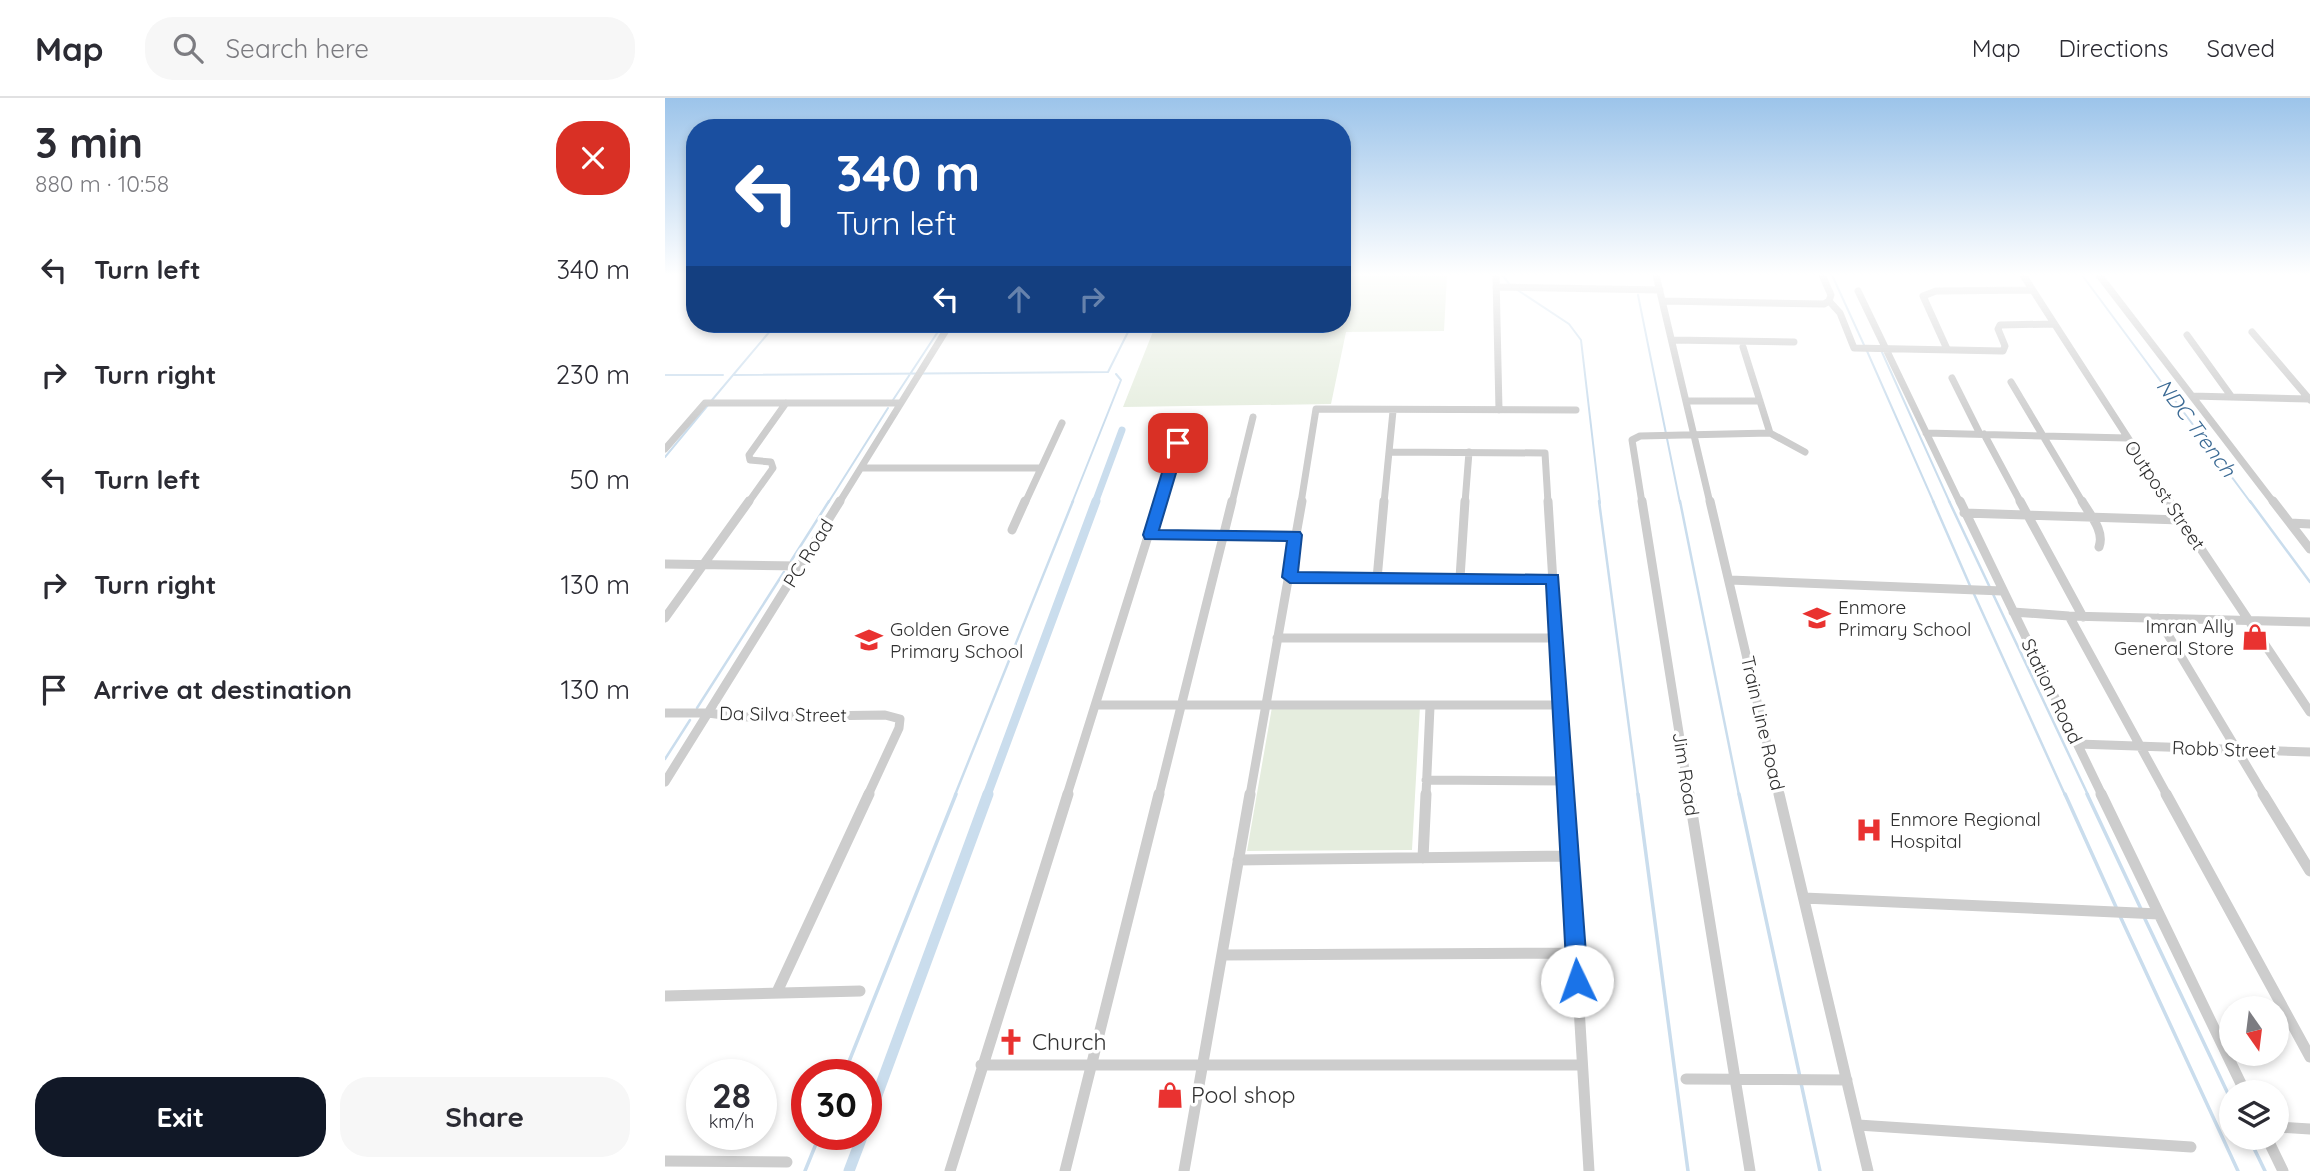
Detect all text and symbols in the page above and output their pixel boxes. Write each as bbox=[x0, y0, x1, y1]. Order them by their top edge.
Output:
search box bbox=[145, 17, 635, 80]
text: Map bbox=[35, 28, 103, 69]
icon: search bbox=[169, 29, 207, 67]
text: Search here bbox=[225, 32, 369, 65]
text: Map bbox=[1972, 33, 2021, 63]
text: Directions bbox=[2059, 33, 2169, 63]
text: Saved bbox=[2207, 33, 2275, 63]
text: 3 min bbox=[35, 116, 143, 169]
button: close bbox=[556, 121, 630, 195]
text: 340 m bbox=[836, 142, 980, 203]
icon: left bbox=[721, 147, 812, 238]
text: 880 m · 10:58 bbox=[35, 169, 169, 198]
text: Turn left bbox=[836, 203, 957, 243]
icon: left bbox=[35, 251, 73, 289]
text: Turn left bbox=[94, 253, 201, 286]
text: 340 m bbox=[556, 253, 630, 286]
icon: left bbox=[927, 280, 965, 318]
icon: ahead bbox=[1000, 280, 1038, 318]
icon: right bbox=[1073, 280, 1111, 318]
icon: right bbox=[35, 356, 73, 394]
text: Turn right bbox=[94, 358, 216, 391]
text: 230 m bbox=[556, 358, 630, 391]
water label: NDC Trench bbox=[2152, 373, 2243, 482]
pin bbox=[1148, 413, 1208, 473]
icon: arrive bbox=[1159, 424, 1197, 462]
street label: Outpost Street bbox=[2119, 436, 2211, 554]
icon: left bbox=[35, 461, 73, 499]
text: Turn left bbox=[94, 463, 201, 496]
text: 50 m bbox=[570, 463, 630, 496]
street label: PC Road bbox=[778, 514, 838, 592]
icon: right bbox=[35, 566, 73, 604]
text: Turn right bbox=[94, 568, 216, 601]
text: 130 m bbox=[560, 568, 630, 601]
place label: Enmore Primary School bbox=[1838, 595, 1971, 641]
school or university icon: Enmore Primary School bbox=[1802, 603, 1832, 633]
place label: Imran Ally General Store bbox=[2114, 614, 2234, 660]
place label: Golden Grove Primary School bbox=[890, 617, 1023, 663]
shop icon: Imran Ally General Store bbox=[2240, 622, 2270, 652]
school or university icon: Golden Grove Primary School bbox=[854, 625, 884, 655]
street label: Station Road bbox=[2016, 635, 2088, 747]
street label: Train Line Road bbox=[1736, 653, 1790, 793]
icon: arrive bbox=[35, 671, 73, 709]
text: Arrive at destination bbox=[94, 673, 352, 706]
text: 130 m bbox=[560, 673, 630, 706]
street label: Da Silva Street bbox=[719, 701, 847, 727]
street label: Jim Road bbox=[1668, 730, 1704, 818]
street label: Robb Street bbox=[2171, 735, 2277, 763]
place label: Enmore Regional Hospital bbox=[1890, 807, 2041, 853]
hospital icon: Enmore Regional Hospital bbox=[1854, 815, 1884, 845]
position arrow bbox=[1540, 944, 1614, 1018]
north arrow bbox=[2219, 996, 2289, 1066]
map controls bbox=[2219, 996, 2289, 1150]
church icon: Church bbox=[996, 1027, 1026, 1057]
place label: Church bbox=[1032, 1027, 1107, 1056]
speed limit sign: 30 bbox=[791, 1059, 882, 1150]
text: 28 bbox=[712, 1073, 751, 1117]
button: Exit bbox=[35, 1077, 326, 1157]
button: Share bbox=[340, 1077, 630, 1157]
shop icon: Pool shop bbox=[1155, 1080, 1185, 1110]
place label: Pool shop bbox=[1191, 1080, 1296, 1109]
button: layers bbox=[2219, 1080, 2289, 1150]
text: km/h bbox=[709, 1110, 754, 1133]

